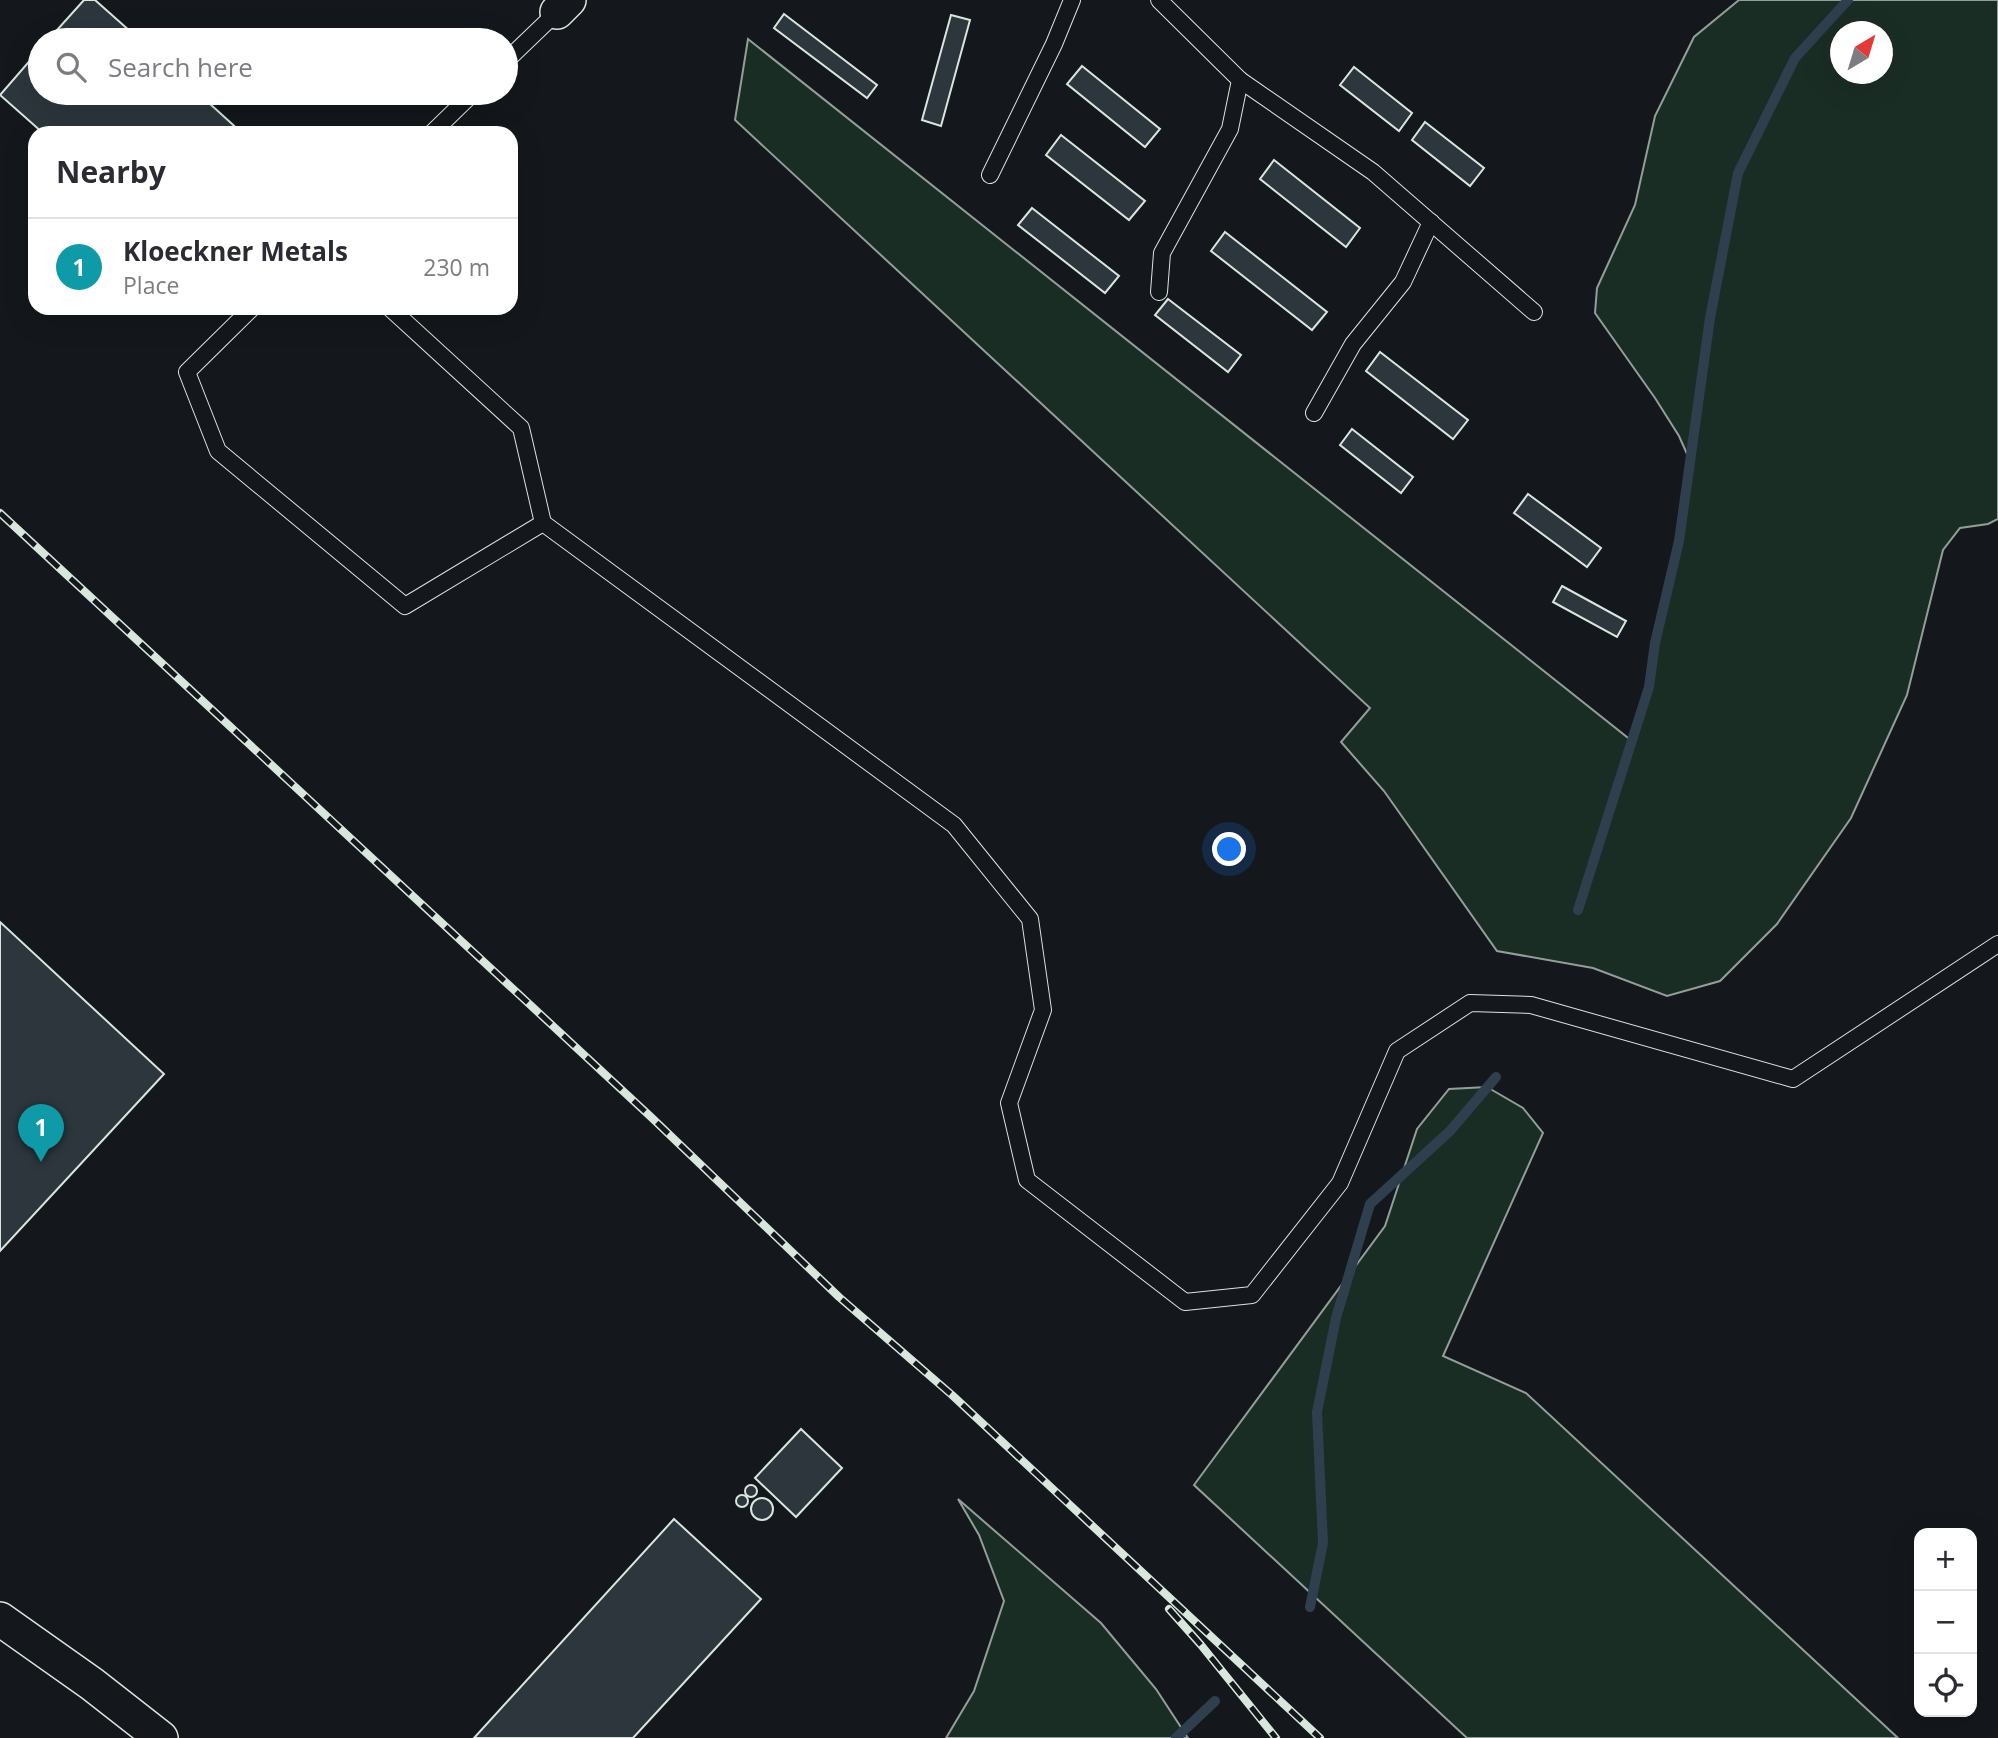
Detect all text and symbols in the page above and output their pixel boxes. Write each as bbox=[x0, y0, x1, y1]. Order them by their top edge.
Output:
north arrow bbox=[1830, 21, 1893, 84]
search box bbox=[28, 28, 518, 105]
icon: search bbox=[52, 48, 90, 86]
text: Search here bbox=[108, 49, 253, 85]
text: Nearby bbox=[56, 151, 166, 192]
text: Kloeckner Metals bbox=[123, 233, 348, 269]
text: 1 bbox=[72, 251, 86, 283]
text: 230 m bbox=[423, 251, 490, 283]
text: Place bbox=[123, 269, 179, 301]
your location bbox=[1212, 832, 1246, 866]
pin: 1 bbox=[18, 1104, 64, 1162]
map controls bbox=[1914, 1528, 1977, 1717]
button: + bbox=[1914, 1528, 1977, 1591]
button: − bbox=[1914, 1591, 1977, 1654]
button: locate bbox=[1914, 1654, 1977, 1717]

